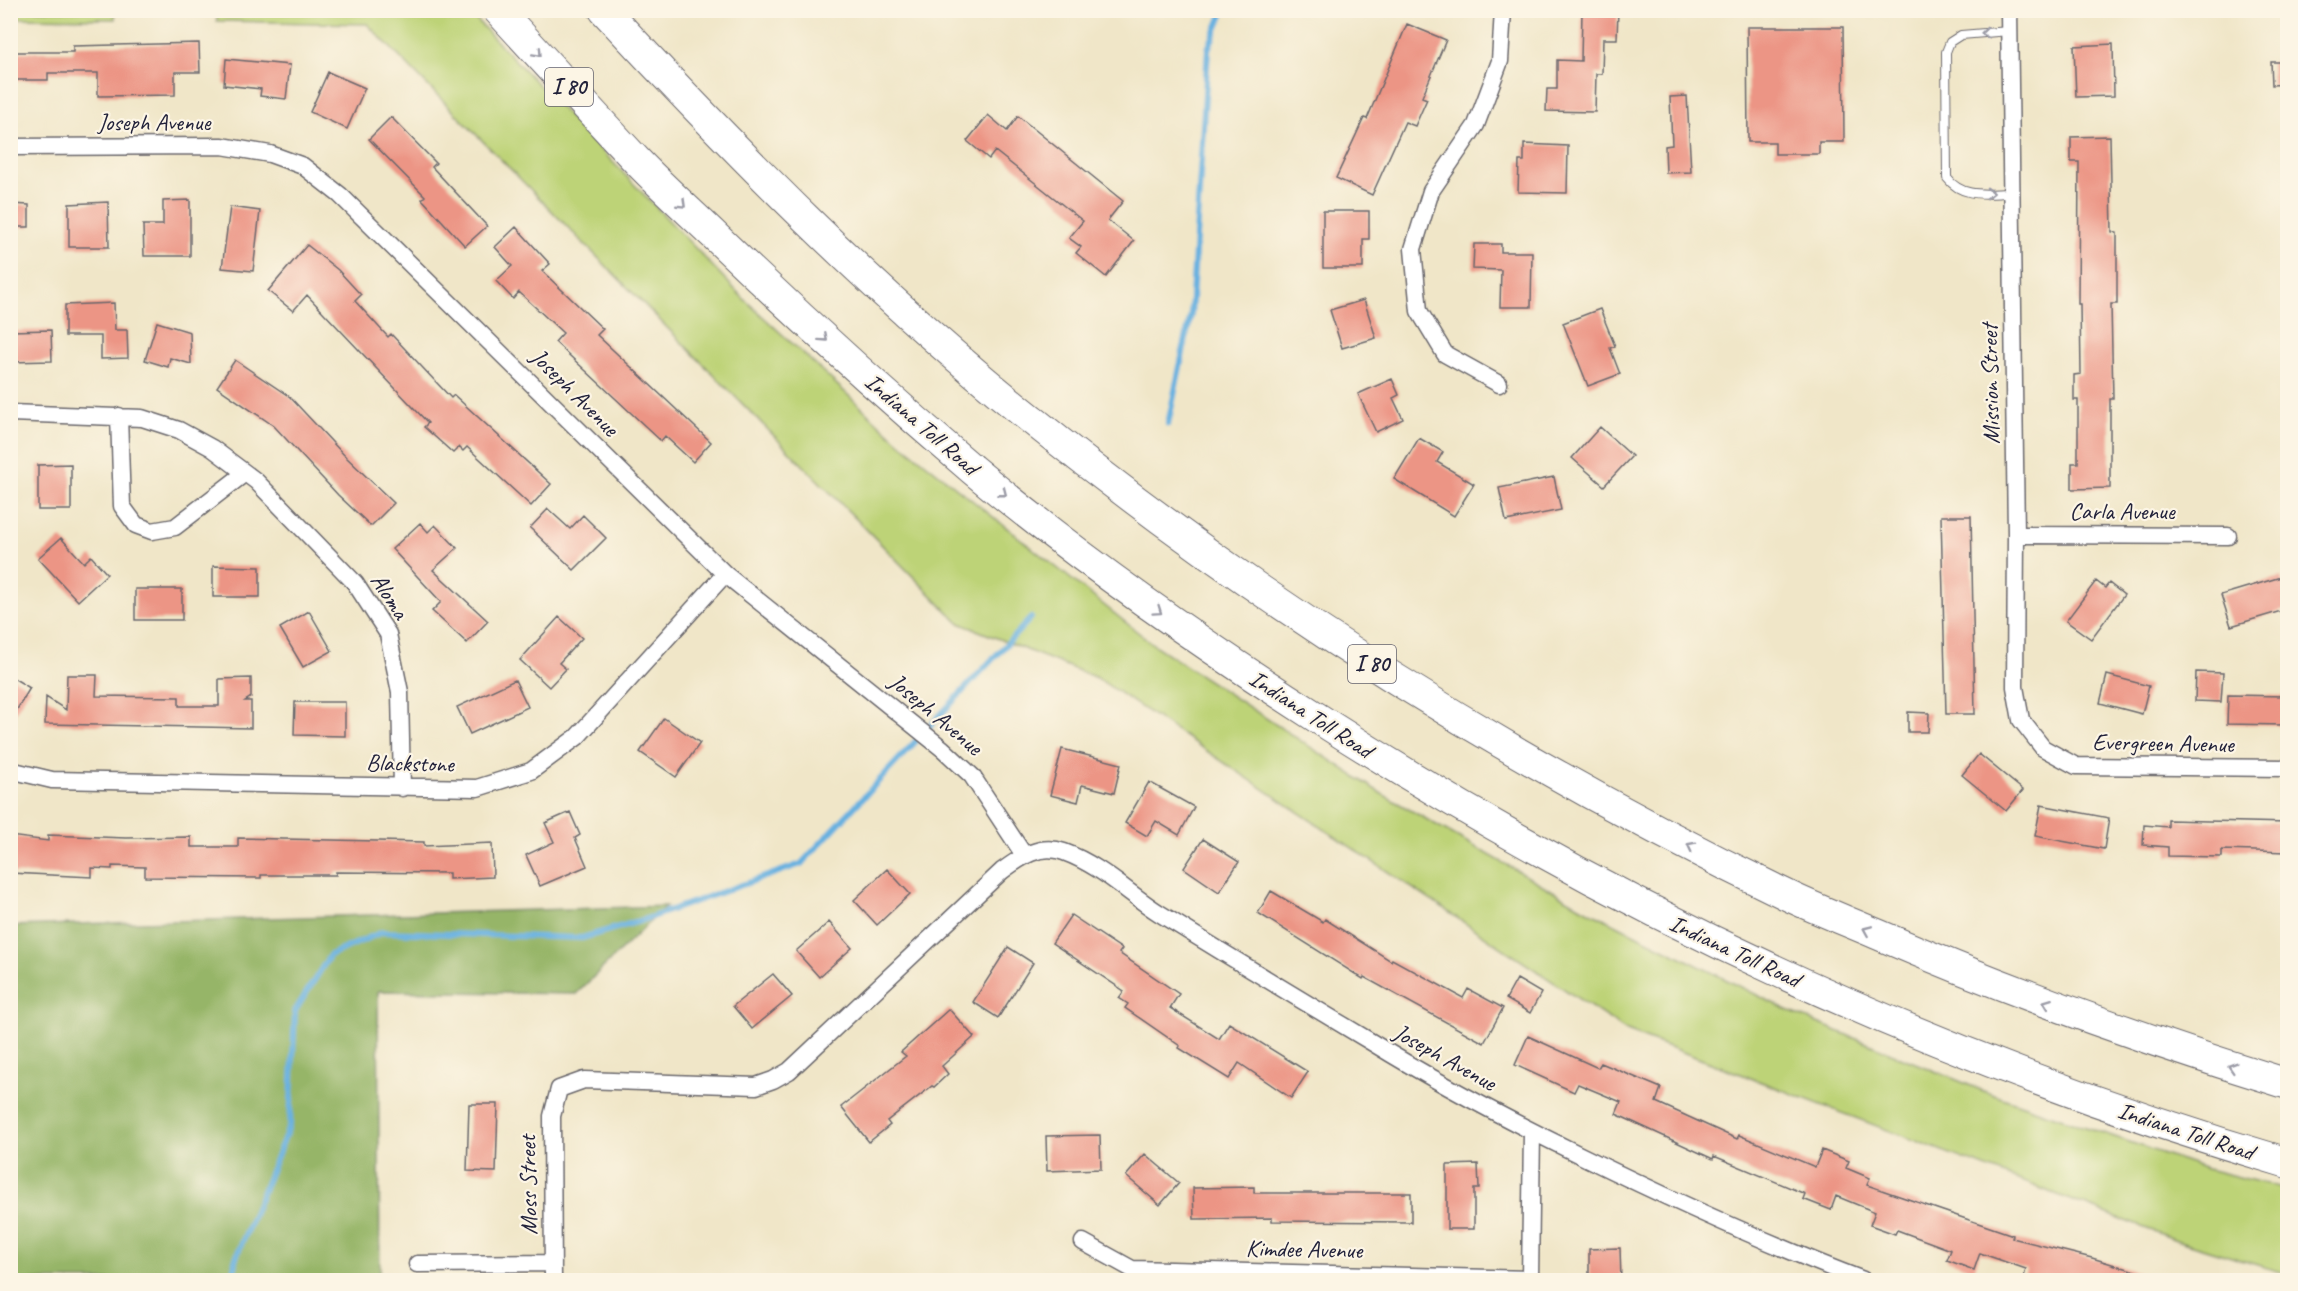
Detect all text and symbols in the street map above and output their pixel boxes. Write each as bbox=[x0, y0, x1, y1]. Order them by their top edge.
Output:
one-way arrow bbox=[1981, 26, 1990, 39]
one-way arrow bbox=[531, 47, 542, 57]
road number: I 80 bbox=[545, 68, 593, 106]
street label: Joseph Avenue bbox=[97, 107, 212, 137]
one-way arrow bbox=[1985, 187, 1994, 199]
one-way arrow bbox=[675, 197, 686, 208]
street label: Mission Street bbox=[1974, 321, 2006, 444]
one-way arrow bbox=[817, 331, 827, 342]
street label: Joseph Avenue bbox=[524, 341, 627, 444]
street label: Indiana Toll Road bbox=[859, 366, 988, 484]
one-way arrow bbox=[996, 486, 1007, 497]
street label: Carla Avenue bbox=[2070, 496, 2177, 526]
street label: Aloma bbox=[364, 567, 417, 626]
one-way arrow bbox=[1152, 604, 1163, 615]
road number: I 80 bbox=[1348, 645, 1396, 683]
street label: Indiana Toll Road bbox=[1244, 663, 1381, 767]
street label: Joseph Avenue bbox=[883, 666, 990, 763]
street label: Evergreen Avenue bbox=[2092, 727, 2236, 759]
street label: Blackstone bbox=[366, 747, 456, 779]
one-way arrow bbox=[1686, 842, 1697, 854]
street label: Indiana Toll Road bbox=[1665, 908, 1808, 996]
one-way arrow bbox=[1862, 925, 1873, 937]
one-way arrow bbox=[2042, 998, 2053, 1011]
street label: Joseph Avenue bbox=[1388, 1016, 1503, 1098]
one-way arrow bbox=[2227, 1062, 2238, 1074]
street label: Indiana Toll Road bbox=[2114, 1095, 2261, 1168]
street label: Moss Street bbox=[512, 1133, 544, 1235]
street label: Kimdee Avenue bbox=[1246, 1233, 1365, 1265]

